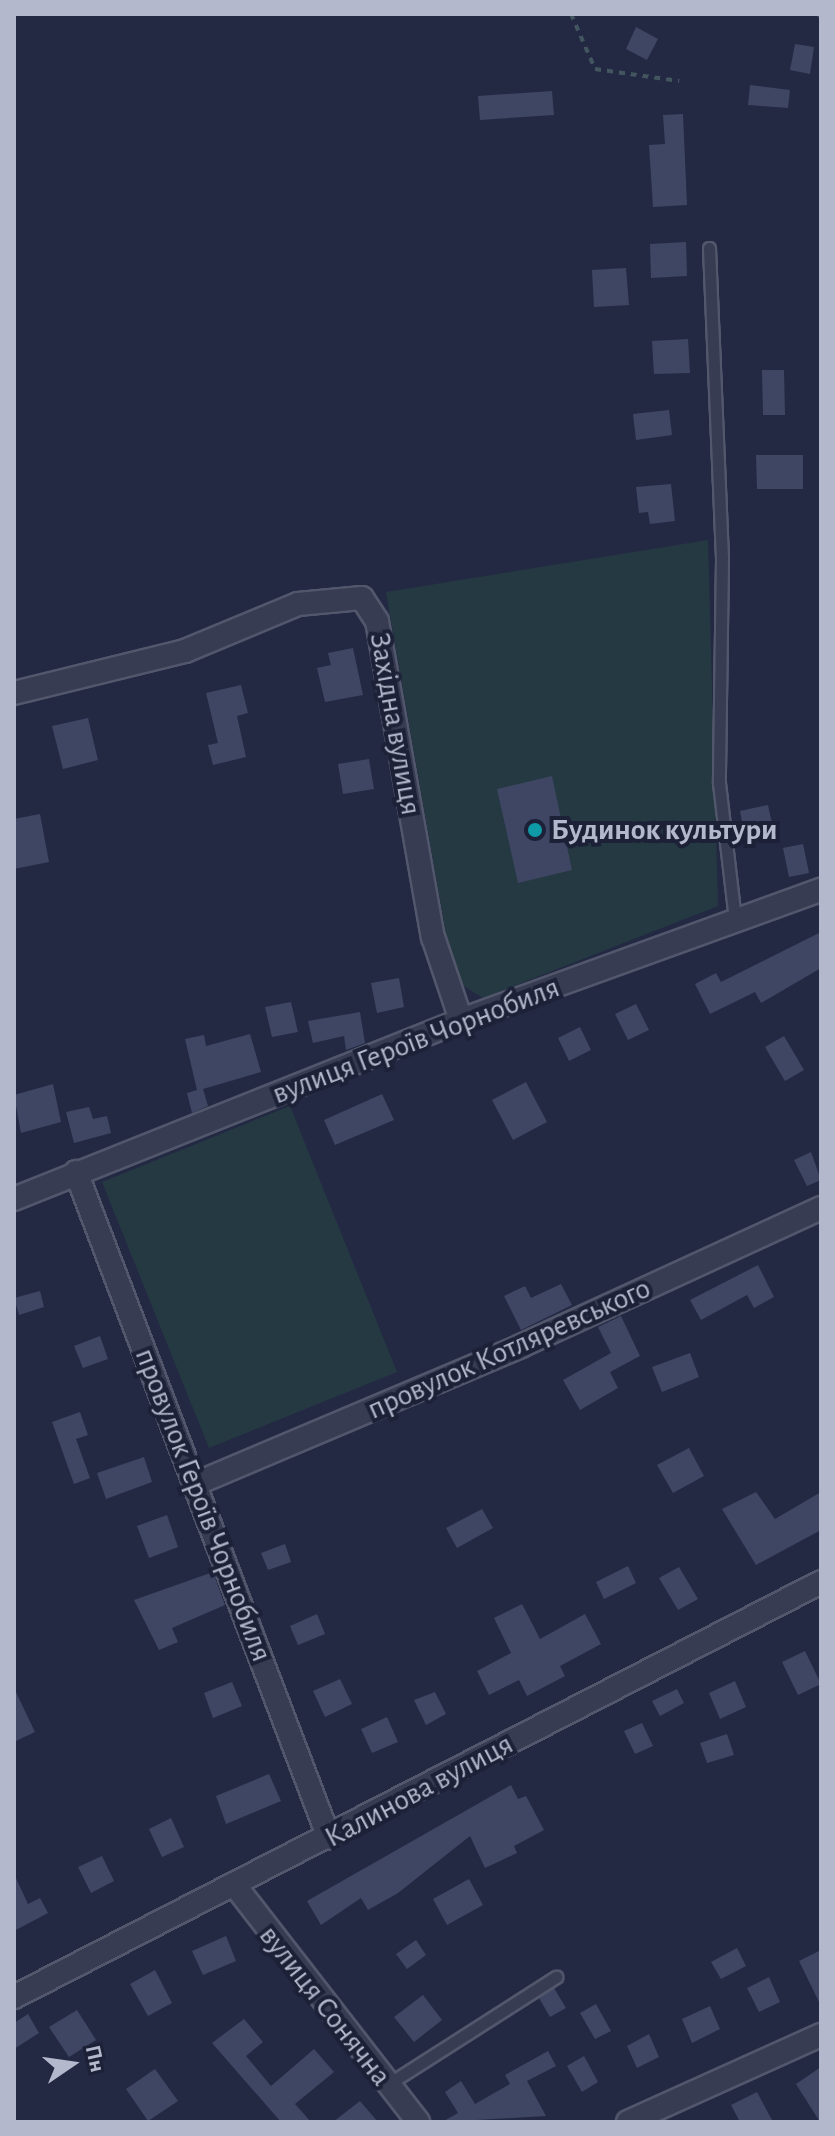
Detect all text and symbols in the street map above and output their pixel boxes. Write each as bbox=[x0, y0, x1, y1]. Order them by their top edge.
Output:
street label: Західна вулиця bbox=[361, 630, 429, 818]
place label: Будинок культури bbox=[551, 812, 777, 848]
marker: Будинок культури bbox=[526, 821, 544, 839]
street label: вулиця Героїв Чорнобиля bbox=[267, 970, 565, 1112]
street label: провулок Котляревського bbox=[362, 1270, 656, 1428]
street label: провулок Героїв Чорнобиля bbox=[127, 1343, 279, 1667]
street label: Калинова вулиця bbox=[319, 1726, 519, 1856]
street label: вулиця Сонячна bbox=[251, 1919, 399, 2093]
north arrow bbox=[32, 2024, 112, 2104]
text: Пн bbox=[82, 2043, 109, 2074]

